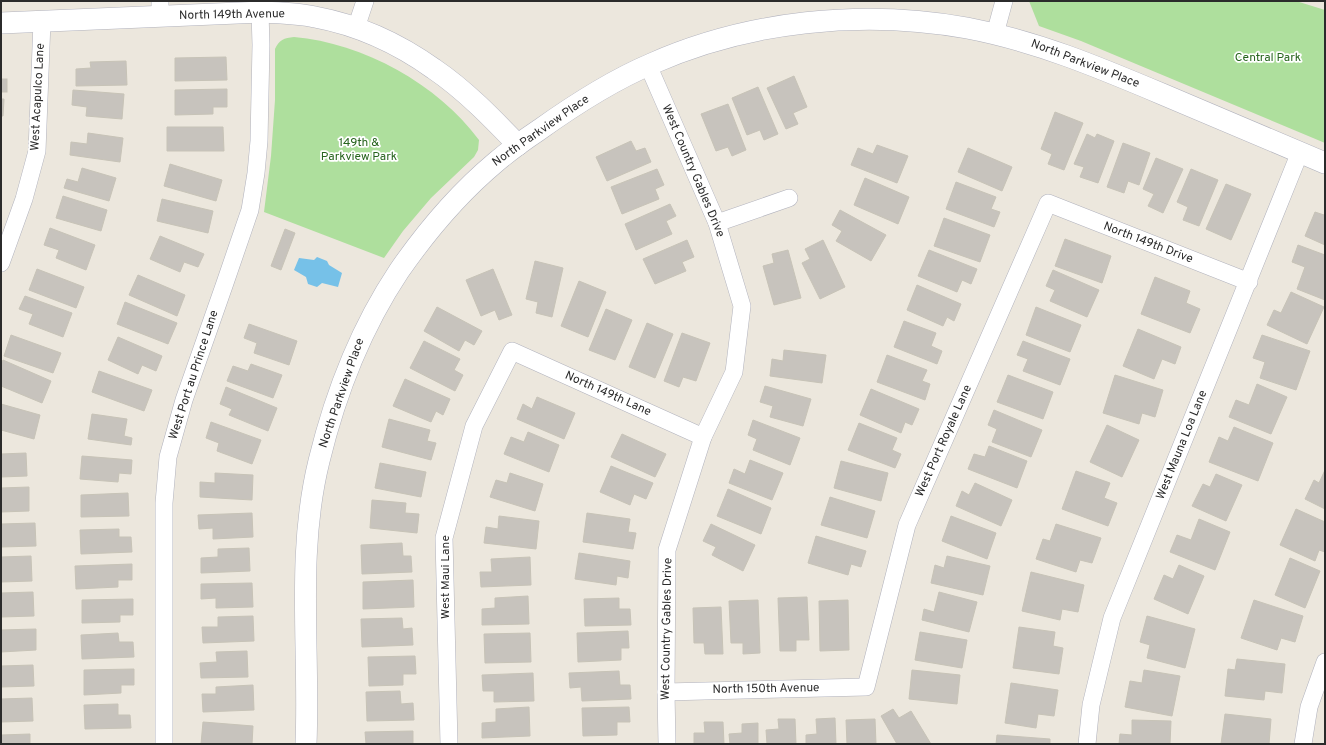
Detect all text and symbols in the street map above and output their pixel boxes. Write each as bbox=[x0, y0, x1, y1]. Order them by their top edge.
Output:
street label: North 149th Avenue bbox=[179, 6, 285, 24]
street label: North Parkview Place bbox=[1028, 36, 1142, 92]
street label: West Acapulco Lane bbox=[27, 43, 49, 151]
park label: Central Park bbox=[1235, 50, 1301, 66]
street label: North Parkview Place bbox=[489, 91, 593, 171]
street label: West Country Gables Drive bbox=[658, 102, 728, 240]
park label: 149th & Parkview Park bbox=[321, 135, 397, 165]
street label: North 149th Drive bbox=[1101, 219, 1195, 267]
street label: West Port au Prince Lane bbox=[165, 308, 223, 442]
street label: North Parkview Place bbox=[316, 336, 368, 450]
street label: North 149th Lane bbox=[562, 368, 654, 420]
street label: West Port Royale Lane bbox=[912, 382, 976, 500]
street label: West Mauna Loa Lane bbox=[1153, 388, 1211, 502]
street label: West Maui Lane bbox=[438, 535, 454, 619]
street label: West Country Gables Drive bbox=[658, 558, 676, 700]
street label: North 150th Avenue bbox=[712, 680, 820, 698]

